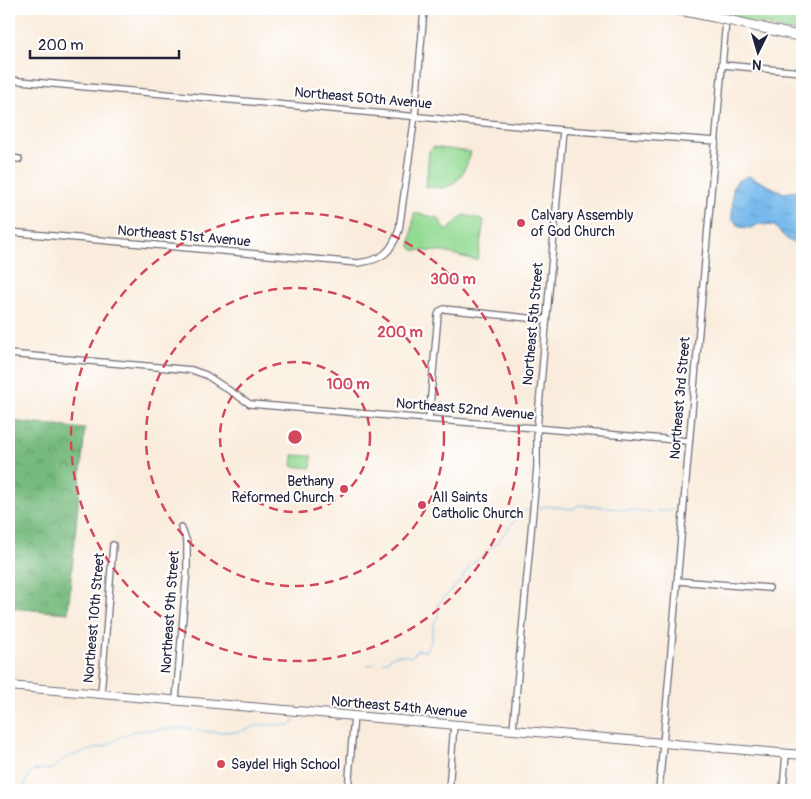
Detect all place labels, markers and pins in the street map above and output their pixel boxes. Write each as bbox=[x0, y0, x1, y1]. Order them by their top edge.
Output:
place label: Calvary Assembly of God Church bbox=[531, 207, 633, 240]
marker: Calvary Assembly of God Church bbox=[515, 217, 527, 229]
centre of rings bbox=[286, 428, 304, 446]
place label: Bethany Reformed Church bbox=[231, 473, 334, 506]
marker: Bethany Reformed Church bbox=[338, 483, 350, 495]
place label: All Saints Catholic Church bbox=[432, 489, 523, 522]
marker: All Saints Catholic Church bbox=[416, 499, 428, 511]
place label: Saydel High School bbox=[231, 756, 340, 773]
marker: Saydel High School bbox=[215, 758, 227, 770]

